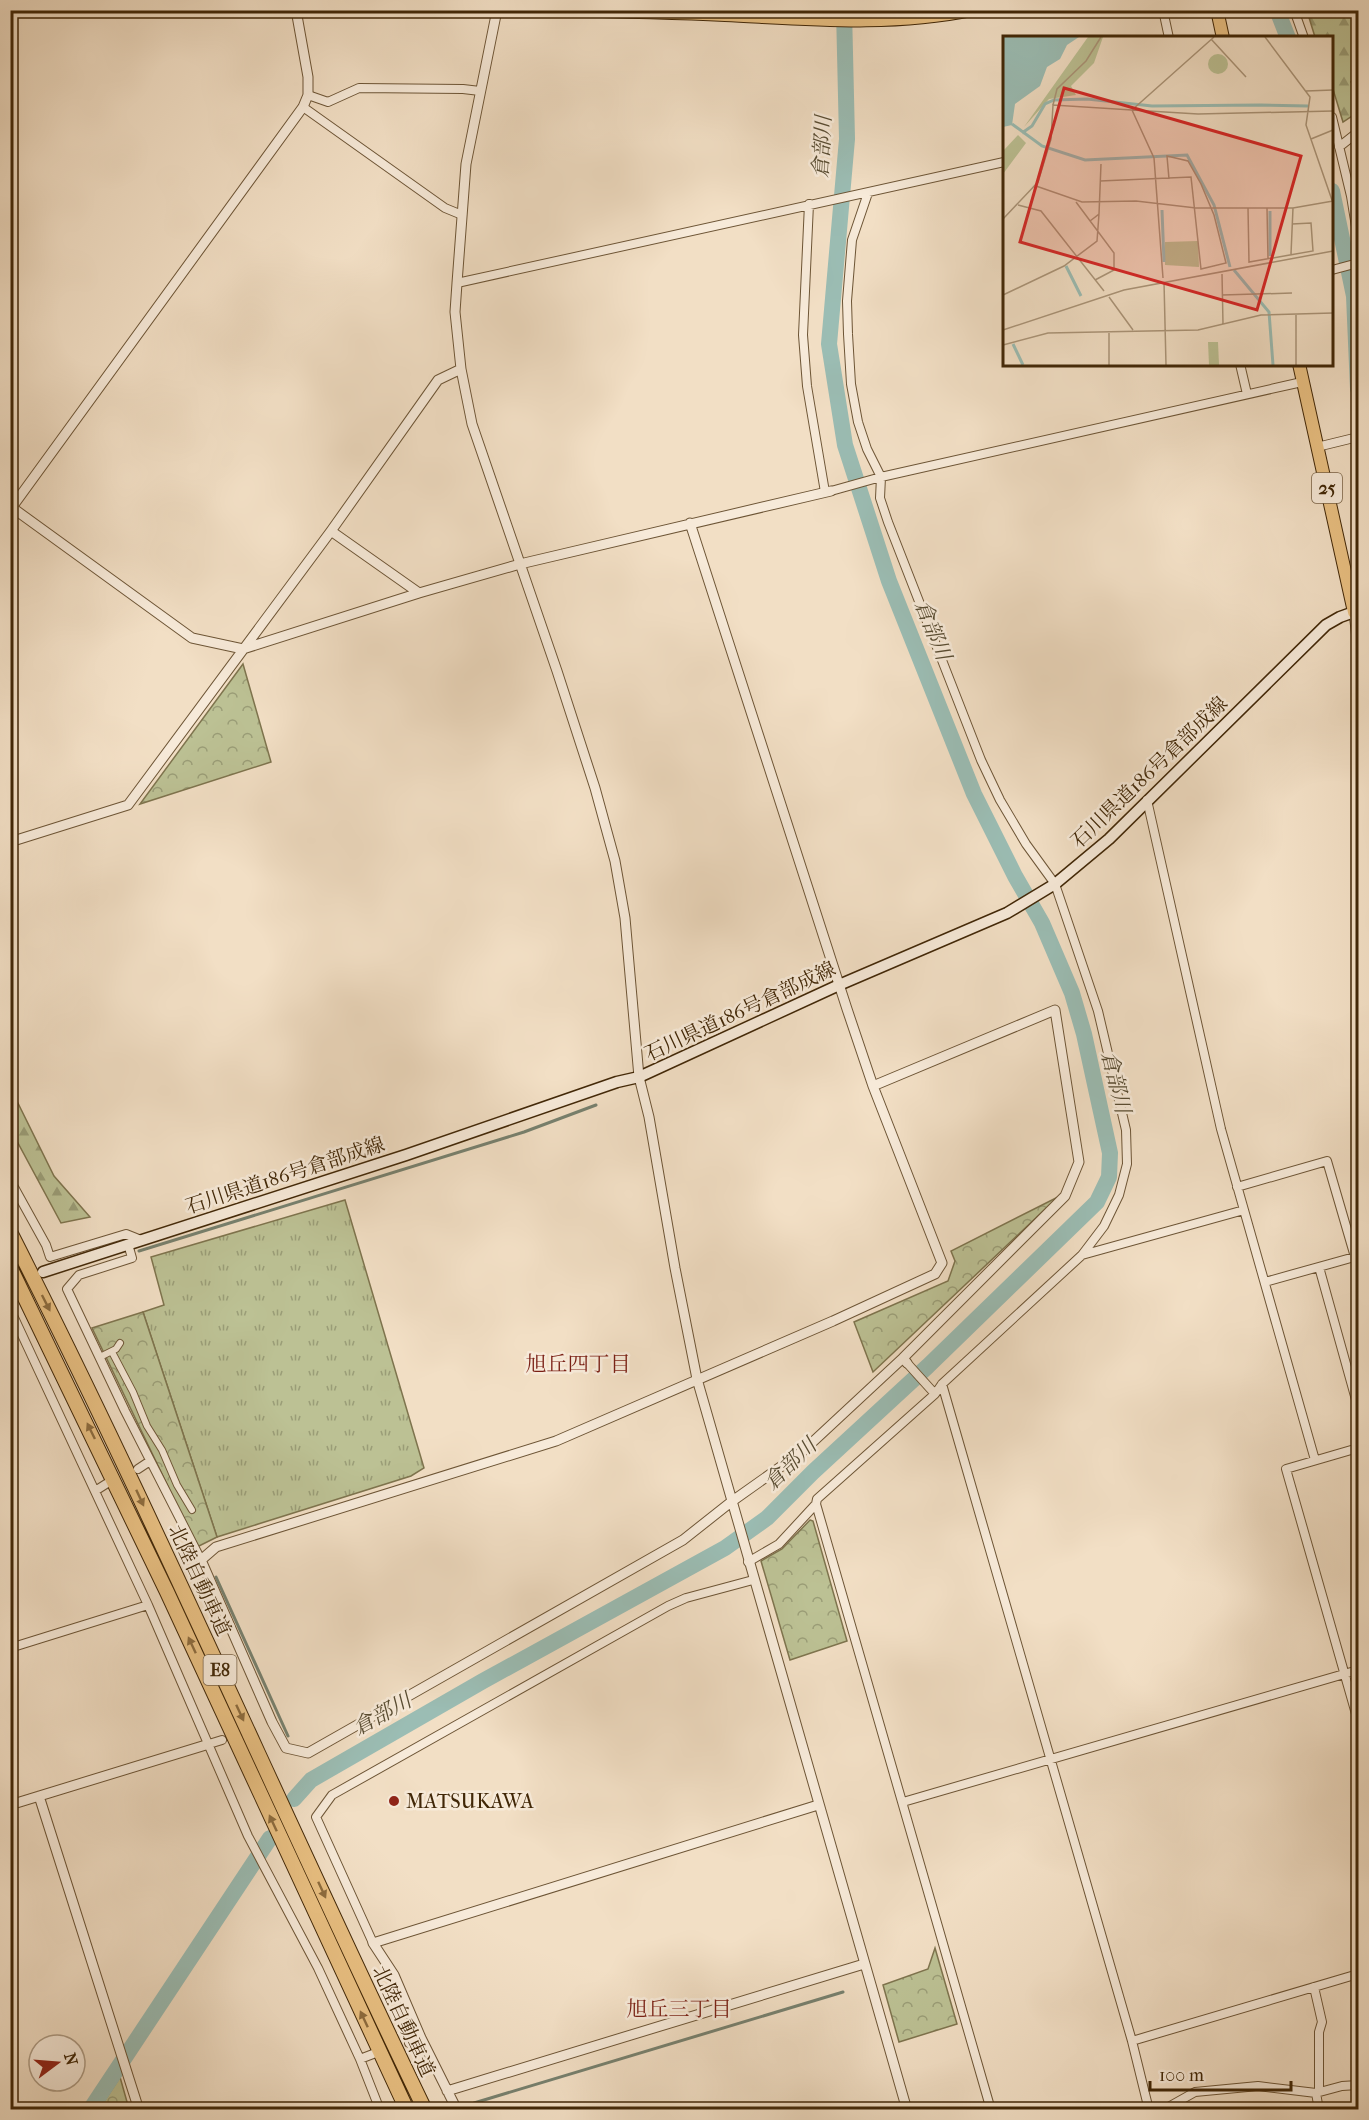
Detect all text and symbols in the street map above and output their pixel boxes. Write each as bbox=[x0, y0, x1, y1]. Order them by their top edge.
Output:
inset map bbox=[1003, 36, 1333, 366]
water label: 倉部川 bbox=[808, 113, 836, 179]
road number: 25 bbox=[1312, 473, 1342, 503]
water label: 倉部川 bbox=[910, 596, 957, 666]
street label: 石川県道186号倉部成線 bbox=[1067, 692, 1232, 853]
street label: 石川県道186号倉部成線 bbox=[641, 957, 839, 1066]
water label: 倉部川 bbox=[1097, 1049, 1136, 1117]
street label: 石川県道186号倉部成線 bbox=[183, 1132, 388, 1219]
one-way arrow bbox=[42, 1295, 51, 1312]
district label: 旭丘四丁目 bbox=[526, 1352, 631, 1376]
one-way arrow bbox=[86, 1422, 95, 1439]
water label: 倉部川 bbox=[759, 1432, 822, 1495]
one-way arrow bbox=[136, 1489, 145, 1506]
street label: 北陸自動車道 bbox=[164, 1521, 235, 1639]
one-way arrow bbox=[187, 1637, 196, 1654]
road number: E8 bbox=[204, 1655, 236, 1685]
water label: 倉部川 bbox=[349, 1687, 417, 1740]
one-way arrow bbox=[235, 1704, 245, 1722]
place label: MATSUKAWA bbox=[406, 1790, 535, 1813]
marker: MATSUKAWA bbox=[387, 1794, 401, 1808]
one-way arrow bbox=[268, 1813, 278, 1831]
one-way arrow bbox=[317, 1881, 326, 1898]
street label: 北陸自動車道 bbox=[368, 1962, 439, 2080]
district label: 旭丘三丁目 bbox=[627, 1997, 732, 2021]
one-way arrow bbox=[359, 2010, 368, 2027]
north arrow bbox=[27, 2033, 87, 2093]
text: N bbox=[60, 2051, 82, 2068]
scale bar bbox=[1150, 2054, 1291, 2092]
text: 100 m bbox=[1159, 2065, 1204, 2086]

